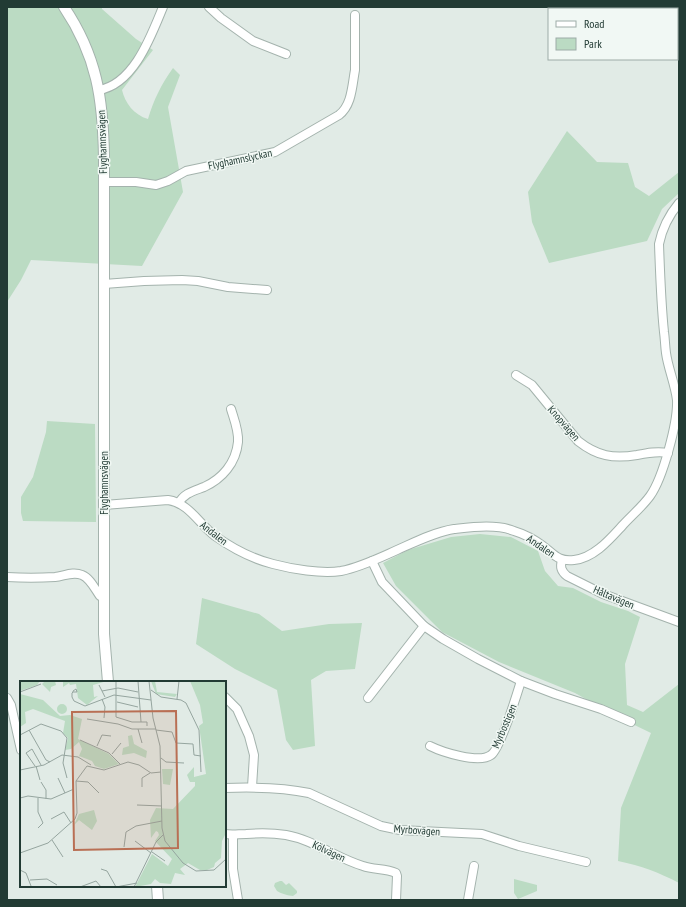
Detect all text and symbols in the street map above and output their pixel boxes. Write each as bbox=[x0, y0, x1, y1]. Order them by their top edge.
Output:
legend bbox=[548, 8, 678, 60]
text: Road bbox=[584, 16, 604, 31]
text: Park bbox=[584, 36, 602, 51]
street label: Flyghamnsvägen bbox=[94, 110, 110, 174]
street label: Flyghamnslyckan bbox=[207, 145, 273, 173]
street label: Knopvägen bbox=[545, 402, 583, 444]
street label: Flyghamnsvägen bbox=[97, 451, 111, 515]
street label: Andalen bbox=[197, 518, 231, 548]
street label: Andalen bbox=[524, 531, 558, 561]
street label: Håltavägen bbox=[591, 582, 637, 612]
inset map bbox=[20, 681, 226, 887]
street label: Myrbostigen bbox=[488, 702, 520, 750]
street label: Myrbovägen bbox=[393, 821, 441, 839]
street label: Kölvägen bbox=[310, 837, 348, 865]

